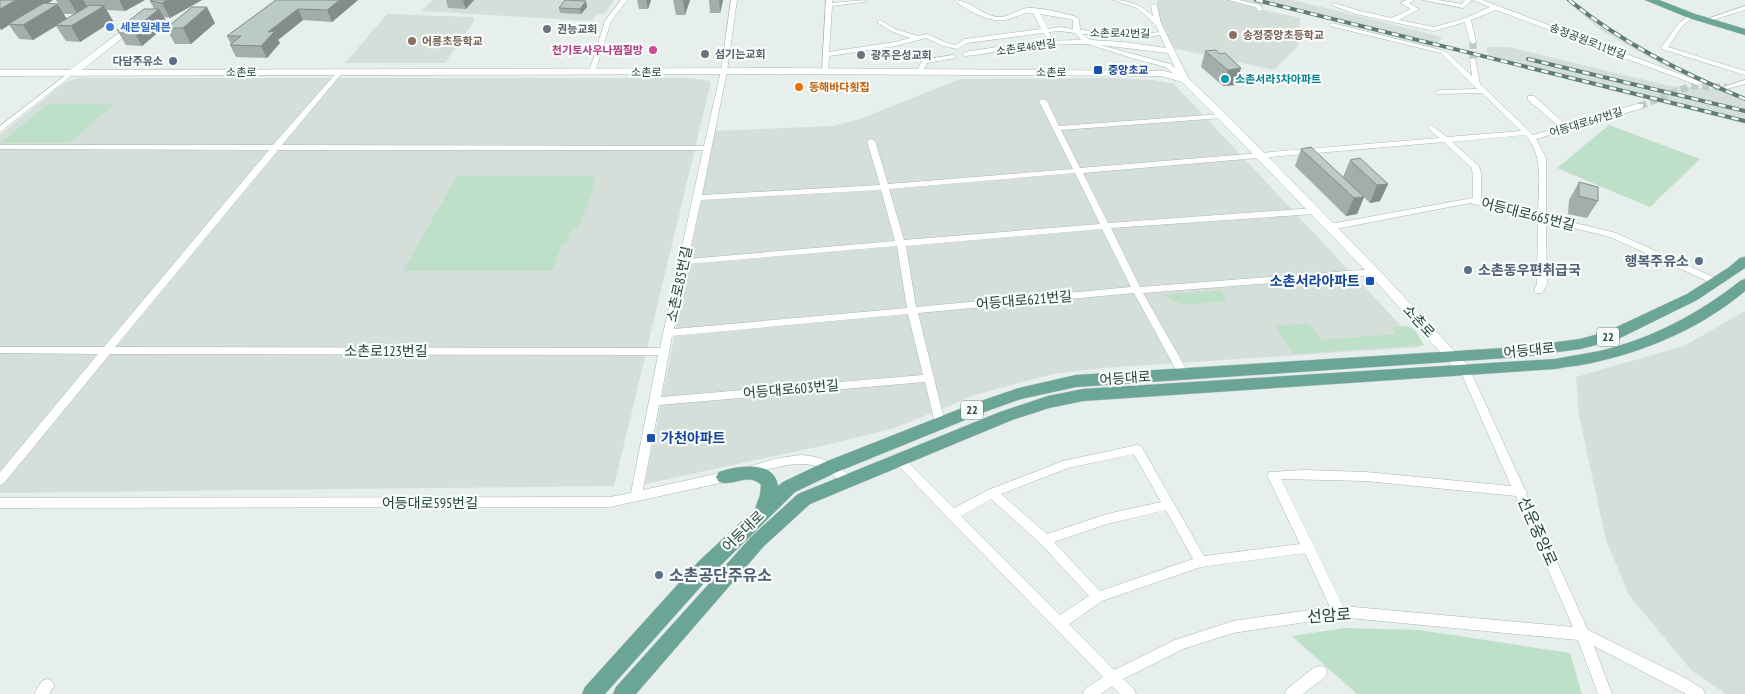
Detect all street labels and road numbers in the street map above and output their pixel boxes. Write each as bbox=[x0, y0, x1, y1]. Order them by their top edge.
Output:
street label: 송정공원로11번길 bbox=[1548, 20, 1628, 62]
street label: 소촌로42번길 bbox=[1090, 25, 1150, 41]
street label: 소촌로46번길 bbox=[995, 36, 1057, 58]
street label: 소촌로 bbox=[226, 65, 256, 79]
street label: 소촌로 bbox=[631, 65, 661, 79]
street label: 소촌로 bbox=[1036, 65, 1066, 79]
street label: 어등대로647번길 bbox=[1548, 104, 1624, 140]
street label: 어등대로665번길 bbox=[1479, 194, 1577, 234]
street label: 소촌로85번길 bbox=[662, 244, 696, 324]
street label: 어등대로621번길 bbox=[975, 287, 1073, 313]
street label: 소촌로 bbox=[1399, 301, 1439, 341]
road number: 22 bbox=[1597, 328, 1619, 347]
street label: 어등대로 bbox=[1502, 338, 1556, 362]
street label: 소촌로123번길 bbox=[344, 342, 428, 360]
street label: 어등대로 bbox=[1099, 367, 1151, 389]
street label: 어등대로603번길 bbox=[742, 376, 840, 402]
road number: 22 bbox=[961, 400, 983, 420]
street label: 선운중앙로 bbox=[1514, 493, 1562, 569]
street label: 어등대로595번길 bbox=[382, 494, 478, 512]
street label: 어등대로 bbox=[718, 507, 768, 555]
street label: 선암로 bbox=[1306, 603, 1352, 627]

